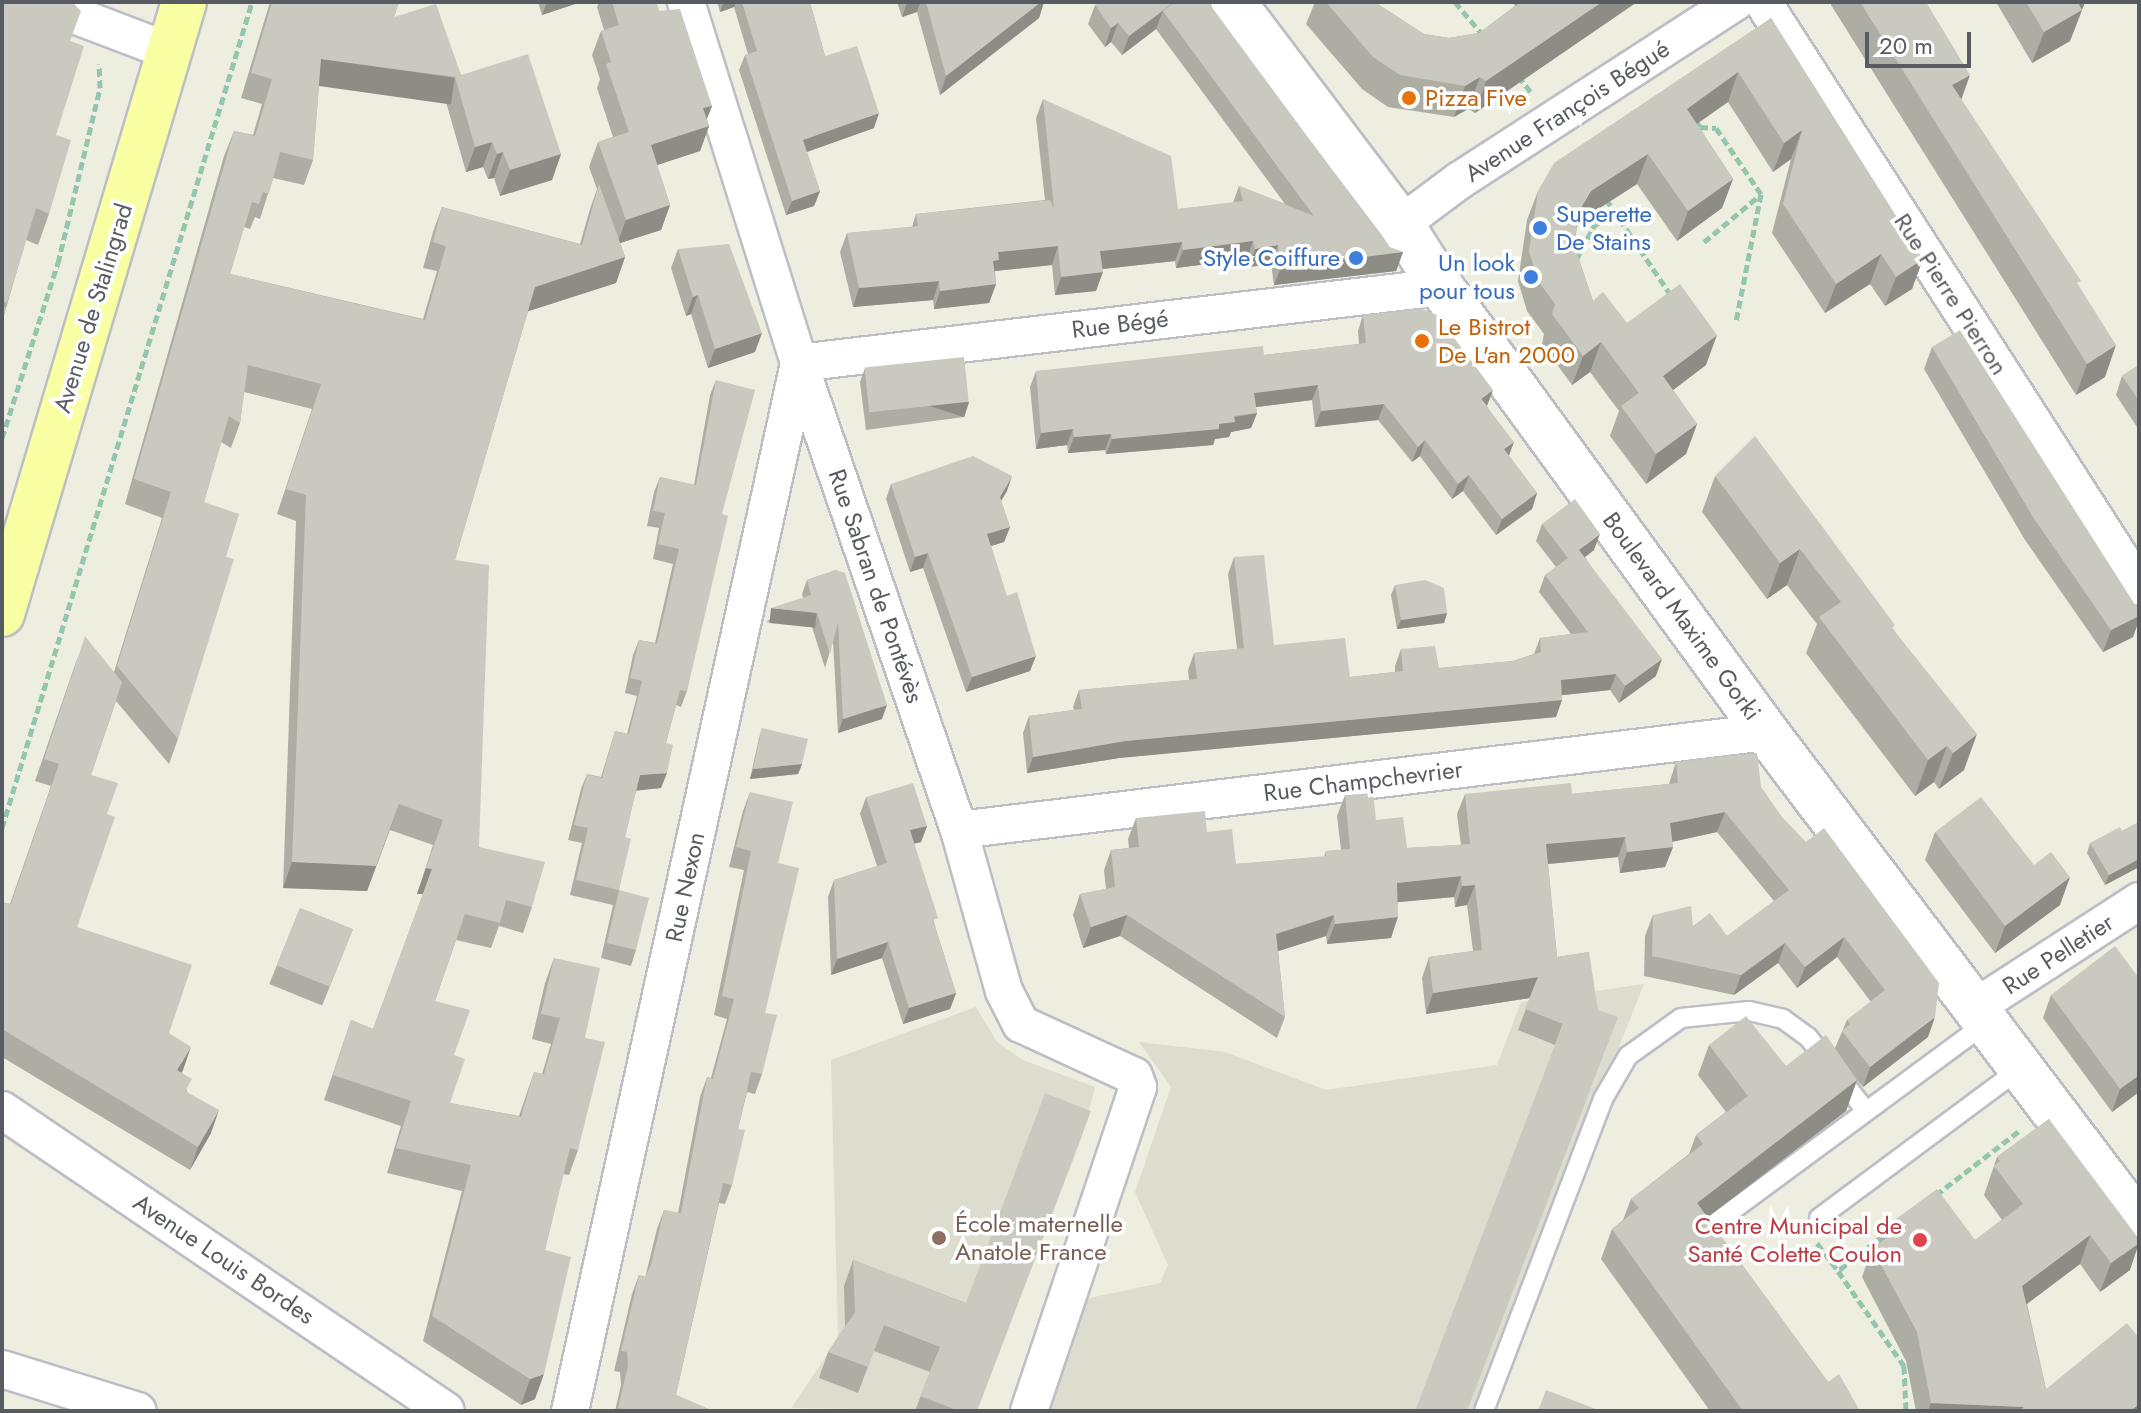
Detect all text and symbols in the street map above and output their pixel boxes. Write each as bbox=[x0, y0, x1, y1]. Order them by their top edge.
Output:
scale bar bbox=[1869, 16, 1975, 66]
text: 20 m bbox=[1879, 28, 1933, 63]
street label: Avenue François Bégué bbox=[1459, 34, 1675, 188]
place label: Pizza Five bbox=[1425, 84, 1527, 112]
marker: Pizza Five bbox=[1400, 89, 1418, 107]
street label: Avenue de Stalingrad bbox=[47, 200, 139, 416]
place label: Superette De Stains bbox=[1556, 200, 1652, 256]
street label: Rue Pierre Pierron bbox=[1888, 208, 2014, 380]
marker: Superette De Stains bbox=[1531, 219, 1549, 237]
place label: Style Coiffure bbox=[1203, 244, 1340, 272]
marker: Style Coiffure bbox=[1347, 249, 1365, 267]
place label: Un look pour tous bbox=[1419, 249, 1515, 305]
marker: Un look pour tous bbox=[1522, 268, 1540, 286]
street label: Rue Bégé bbox=[1070, 304, 1170, 344]
place label: Le Bistrot De L'an 2000 bbox=[1438, 313, 1575, 369]
marker: Le Bistrot De L'an 2000 bbox=[1413, 332, 1431, 350]
street label: Rue Sabran de Pontévès bbox=[822, 465, 930, 707]
street label: Boulevard Maxime Gorki bbox=[1597, 506, 1767, 726]
street label: Rue Champchevrier bbox=[1262, 755, 1464, 807]
street label: Rue Nexon bbox=[659, 829, 711, 945]
street label: Rue Pelletier bbox=[1997, 908, 2119, 1000]
street label: Avenue Louis Bordes bbox=[128, 1188, 320, 1330]
place label: École maternelle Anatole France bbox=[955, 1210, 1123, 1266]
place label: Centre Municipal de Santé Colette Coulon bbox=[1688, 1212, 1902, 1268]
marker: École maternelle Anatole France bbox=[930, 1229, 948, 1247]
marker: Centre Municipal de Santé Colette Coulon bbox=[1909, 1229, 1931, 1251]

